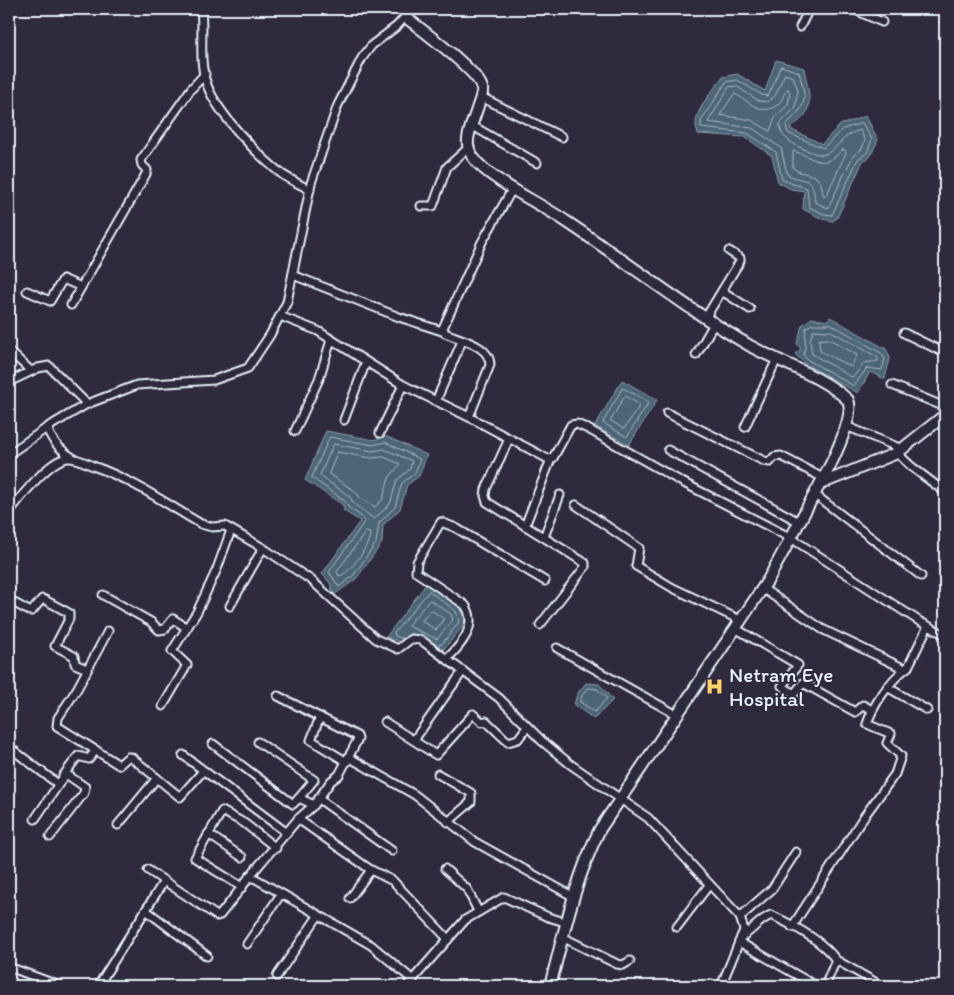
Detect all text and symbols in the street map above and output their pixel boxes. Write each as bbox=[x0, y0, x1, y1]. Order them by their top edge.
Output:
place label: Netram Eye Hospital bbox=[729, 662, 833, 711]
hospital icon: Netram Eye Hospital bbox=[705, 677, 725, 697]

